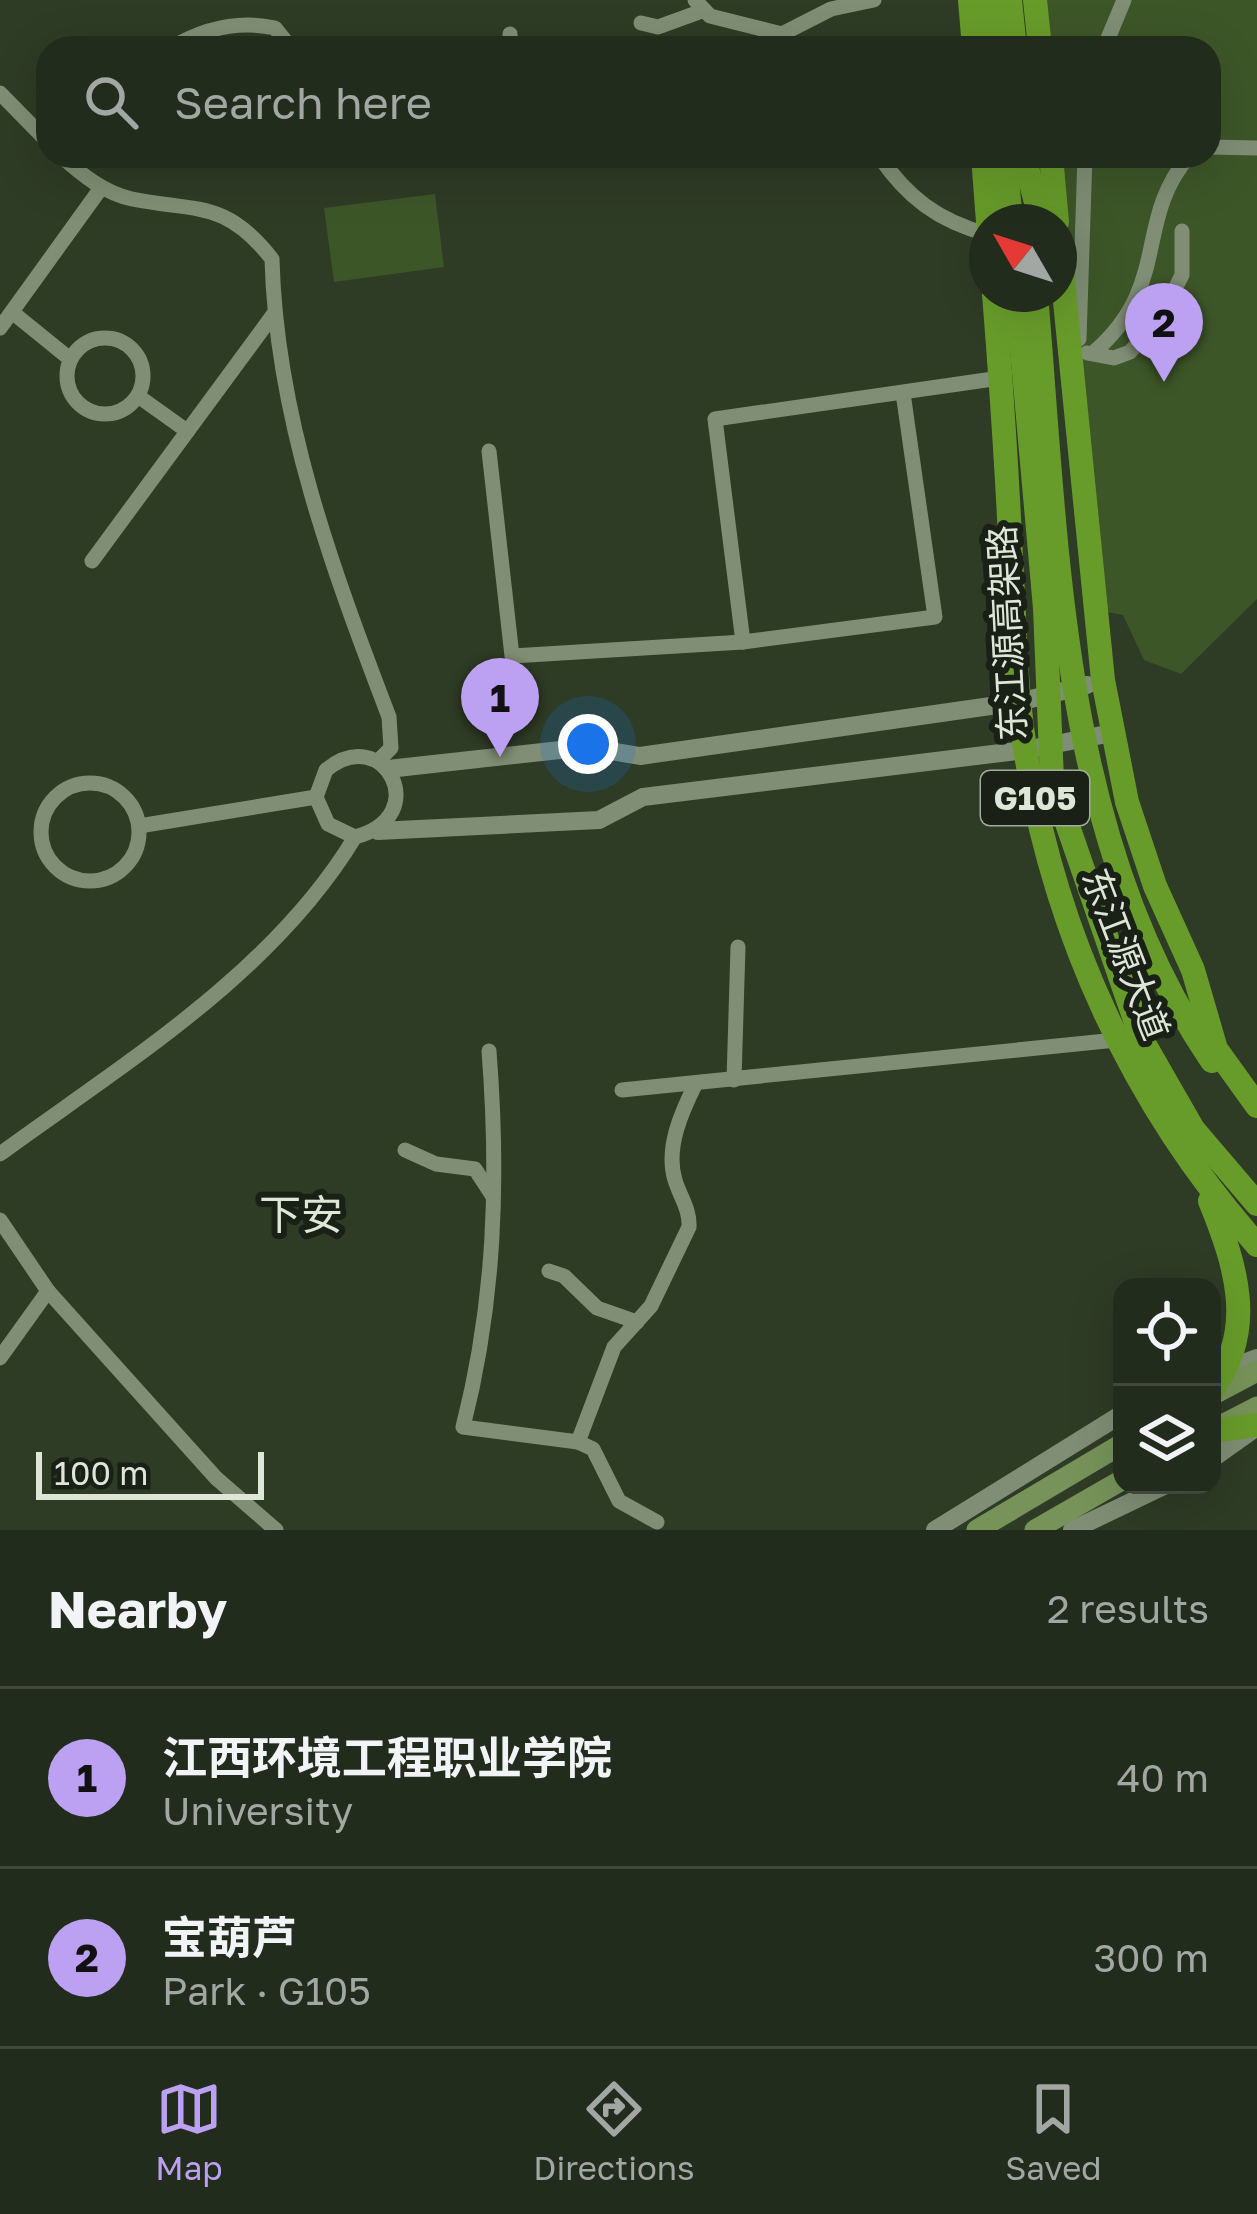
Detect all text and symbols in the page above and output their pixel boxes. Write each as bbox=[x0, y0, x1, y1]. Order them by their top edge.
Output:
search box bbox=[36, 36, 1221, 168]
icon: search bbox=[78, 69, 144, 135]
text: Search here bbox=[174, 75, 432, 129]
north arrow bbox=[969, 204, 1077, 312]
pin: 2 bbox=[1125, 283, 1203, 382]
street label: 东江源高架路 bbox=[979, 524, 1034, 742]
pin: 1 bbox=[461, 658, 539, 757]
your location bbox=[558, 714, 618, 774]
road number: G105 bbox=[981, 771, 1089, 825]
street label: 东江源大道 bbox=[1074, 862, 1179, 1046]
district label: 下安 bbox=[259, 1189, 343, 1239]
map controls bbox=[1113, 1278, 1221, 1494]
button: locate bbox=[1113, 1278, 1221, 1386]
button: layers bbox=[1113, 1386, 1221, 1494]
scale bar bbox=[36, 1446, 264, 1499]
text: 100 m bbox=[54, 1453, 148, 1492]
text: Nearby bbox=[48, 1578, 227, 1639]
text: 2 results bbox=[1047, 1585, 1209, 1632]
text: 江西环境工程职业学院 bbox=[162, 1730, 612, 1784]
text: 1 bbox=[77, 1754, 97, 1801]
text: 40 m bbox=[1117, 1754, 1209, 1801]
text: University bbox=[162, 1787, 353, 1834]
text: 宝葫芦 bbox=[162, 1910, 297, 1964]
text: 2 bbox=[75, 1934, 99, 1981]
text: 300 m bbox=[1094, 1934, 1209, 1981]
text: Park · G105 bbox=[162, 1967, 371, 2014]
tab: Map bbox=[155, 2076, 223, 2187]
tab: Directions bbox=[533, 2076, 695, 2187]
tab: Saved bbox=[1005, 2076, 1102, 2187]

